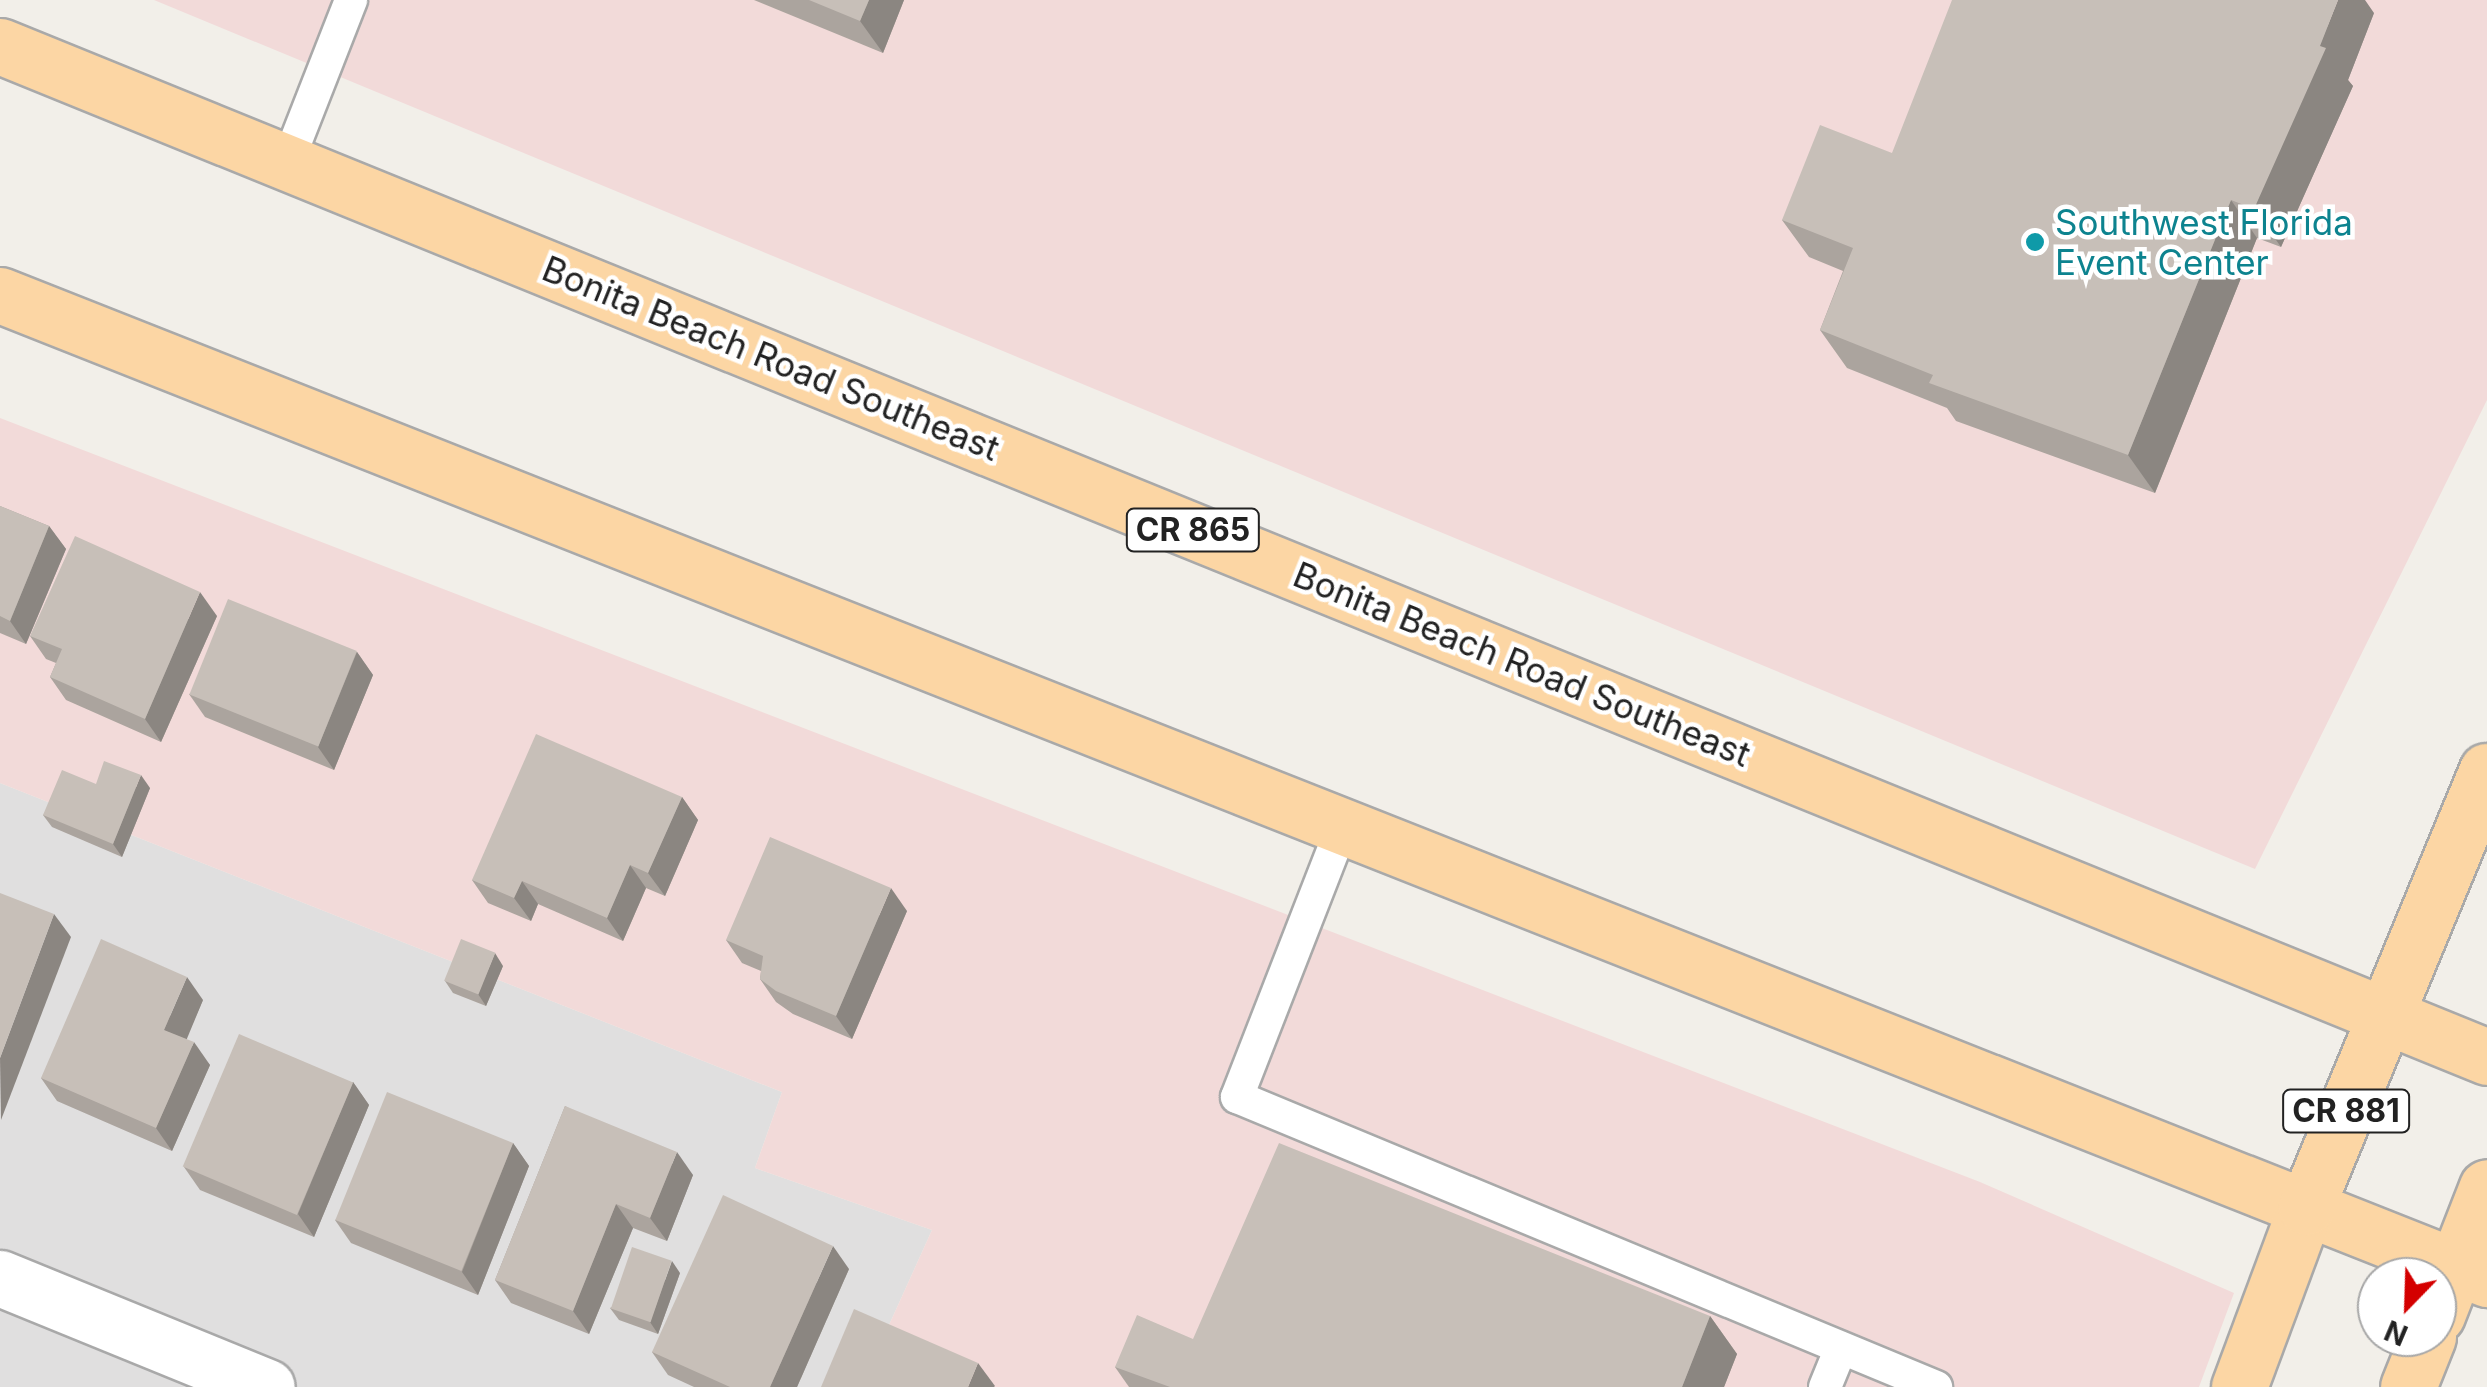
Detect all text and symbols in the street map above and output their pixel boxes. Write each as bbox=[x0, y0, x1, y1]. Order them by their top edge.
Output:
place label: Southwest Florida Event Center bbox=[2055, 201, 2353, 283]
marker: Southwest Florida Event Center bbox=[2024, 231, 2046, 253]
street label: Bonita Beach Road Southeast bbox=[536, 247, 1006, 469]
road number: CR 865 bbox=[1126, 503, 1260, 557]
street label: Bonita Beach Road Southeast bbox=[1287, 553, 1757, 775]
road number: CR 881 bbox=[2281, 1084, 2411, 1138]
north arrow bbox=[2357, 1257, 2457, 1357]
text: N bbox=[2380, 1313, 2413, 1353]

